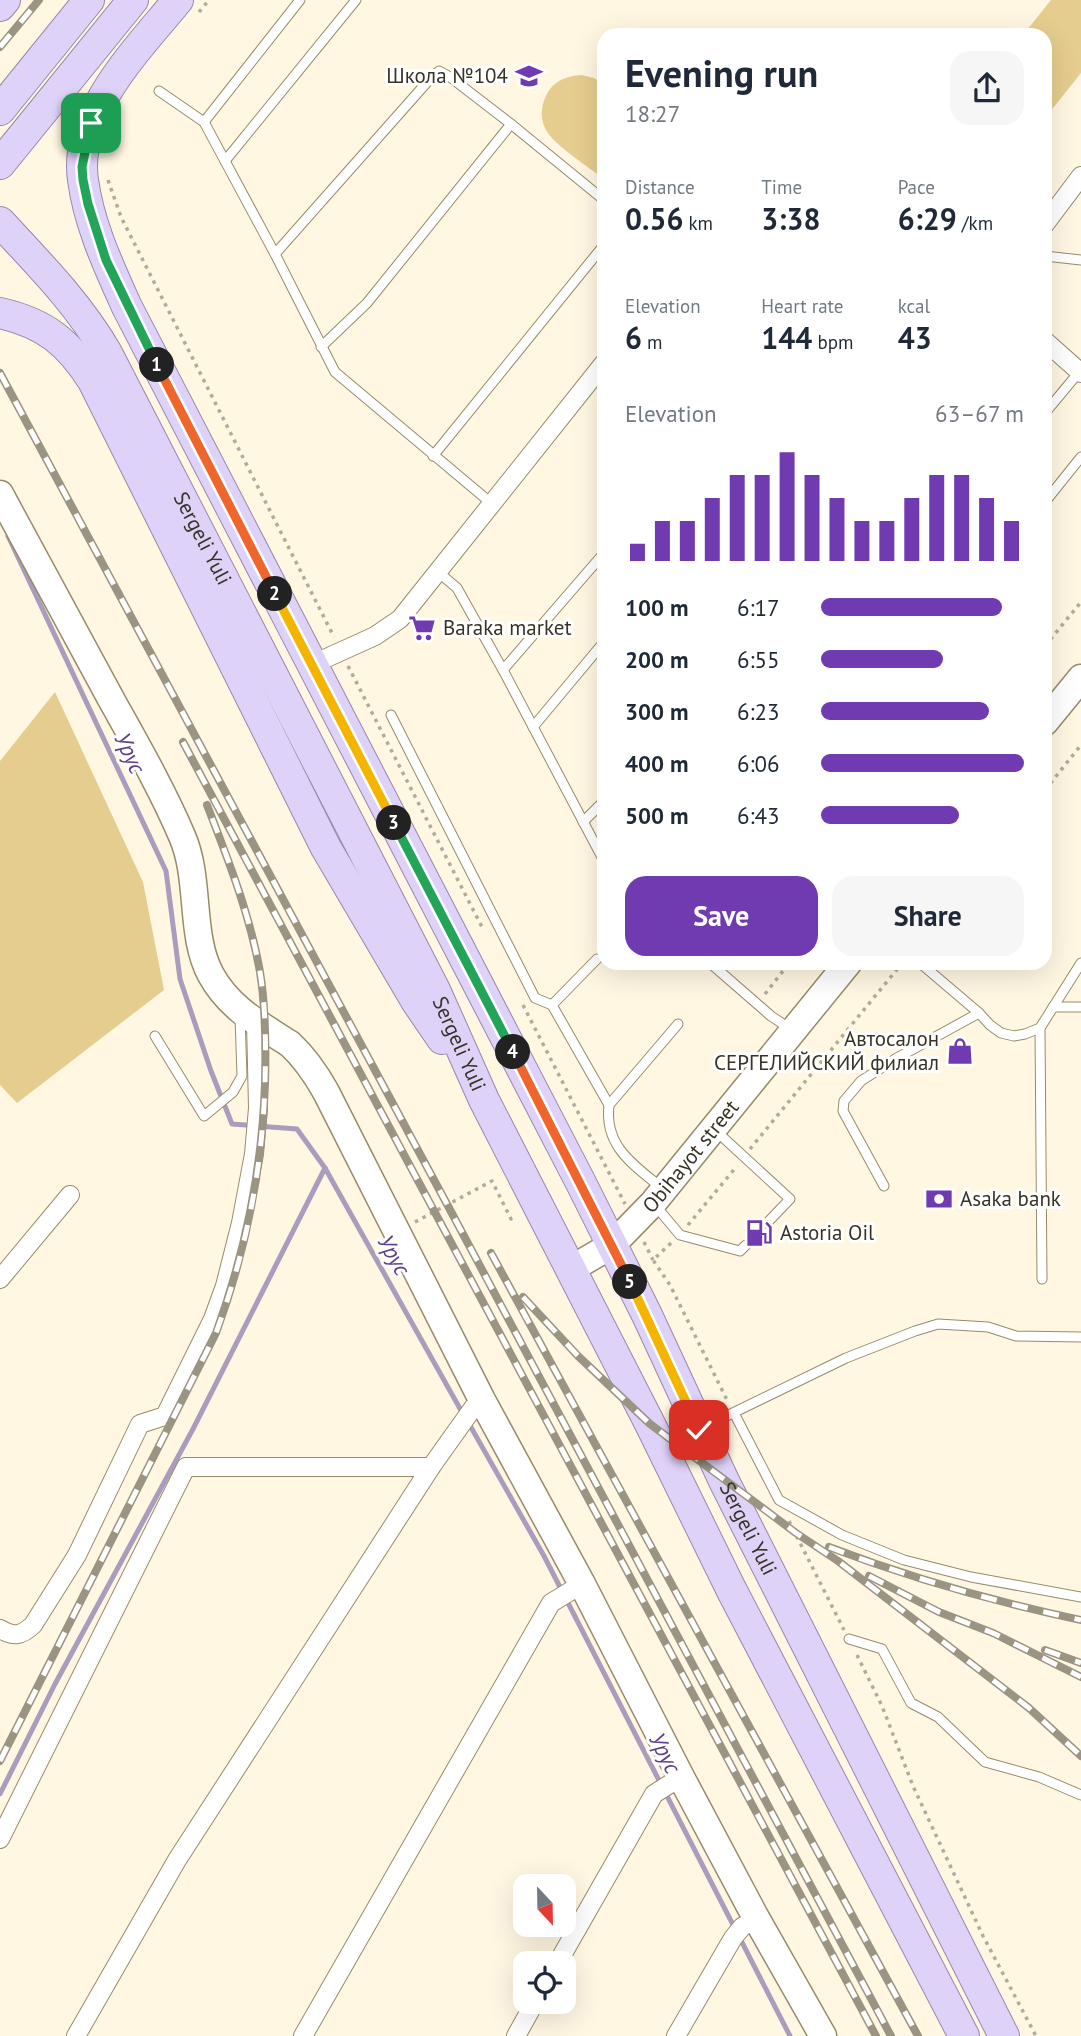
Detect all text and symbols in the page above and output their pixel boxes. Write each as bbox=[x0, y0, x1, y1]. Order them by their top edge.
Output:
text: Evening run bbox=[625, 48, 818, 97]
button: share bbox=[950, 51, 1024, 125]
school or university icon: Школа №104 bbox=[514, 61, 544, 91]
place label: Школа №104 bbox=[386, 62, 508, 89]
pin bbox=[61, 93, 121, 153]
text: 18:27 bbox=[625, 99, 680, 128]
icon: arrive bbox=[72, 104, 110, 142]
text: Distance bbox=[625, 175, 695, 199]
text: Time bbox=[761, 175, 802, 199]
text: Pace bbox=[898, 175, 935, 199]
text: 0.56 bbox=[625, 199, 683, 238]
text: 3:38 bbox=[761, 199, 820, 238]
text: 6:29 bbox=[898, 199, 957, 238]
text: km bbox=[683, 211, 713, 235]
text: /km bbox=[957, 211, 993, 235]
text: Elevation bbox=[625, 294, 701, 318]
text: Heart rate bbox=[761, 294, 843, 318]
text: kcal bbox=[898, 294, 930, 318]
text: 6 bbox=[625, 318, 642, 357]
text: 144 bbox=[761, 318, 812, 357]
text: 43 bbox=[898, 318, 932, 357]
text: m bbox=[642, 330, 663, 354]
text: bpm bbox=[812, 330, 853, 354]
pin: 1 bbox=[140, 348, 174, 382]
text: 1 bbox=[151, 352, 162, 376]
text: Elevation bbox=[625, 399, 717, 428]
text: 63–67 m bbox=[935, 399, 1024, 428]
street label: Sergeli Yuli bbox=[168, 487, 238, 589]
pin: 2 bbox=[258, 576, 292, 612]
text: 2 bbox=[269, 581, 280, 605]
text: 100 m bbox=[625, 593, 688, 622]
text: 6:17 bbox=[737, 593, 780, 622]
supermarket icon: Baraka market bbox=[407, 613, 437, 643]
place label: Baraka market bbox=[443, 614, 572, 641]
text: 200 m bbox=[625, 645, 688, 674]
text: 6:55 bbox=[737, 645, 780, 674]
text: 300 m bbox=[625, 697, 688, 726]
text: 6:23 bbox=[737, 697, 780, 726]
water label: Урус bbox=[108, 728, 153, 778]
text: 400 m bbox=[625, 749, 688, 778]
text: 6:06 bbox=[737, 749, 780, 778]
text: 500 m bbox=[625, 801, 688, 830]
text: 6:43 bbox=[737, 801, 780, 830]
pin: 3 bbox=[376, 806, 412, 840]
text: 3 bbox=[388, 810, 399, 834]
button: Save bbox=[625, 876, 818, 956]
button: Share bbox=[832, 876, 1024, 956]
street label: Sergeli Yuli bbox=[427, 992, 492, 1095]
place label: Автосалон СЕРГЕЛИЙСКИЙ филиал bbox=[714, 1025, 939, 1076]
pin: 4 bbox=[496, 1034, 530, 1070]
shop icon: Автосалон СЕРГЕЛИЙСКИЙ филиал bbox=[945, 1036, 975, 1066]
text: 4 bbox=[507, 1039, 518, 1063]
street label: Obihayot street bbox=[636, 1094, 744, 1219]
bank icon: Asaka bank bbox=[924, 1184, 954, 1214]
place label: Asaka bank bbox=[960, 1185, 1061, 1212]
fuel station icon: Astoria Oil bbox=[744, 1218, 774, 1248]
place label: Astoria Oil bbox=[780, 1219, 874, 1246]
water label: Урус bbox=[372, 1229, 417, 1280]
pin: 5 bbox=[612, 1264, 648, 1300]
text: 5 bbox=[624, 1269, 635, 1293]
pin bbox=[669, 1400, 729, 1460]
icon: check bbox=[680, 1411, 718, 1449]
street label: Sergeli Yuli bbox=[714, 1477, 783, 1580]
water label: Урус bbox=[643, 1727, 688, 1778]
north arrow bbox=[513, 1874, 576, 1937]
map controls bbox=[513, 1874, 576, 2014]
button: locate bbox=[513, 1951, 576, 2014]

